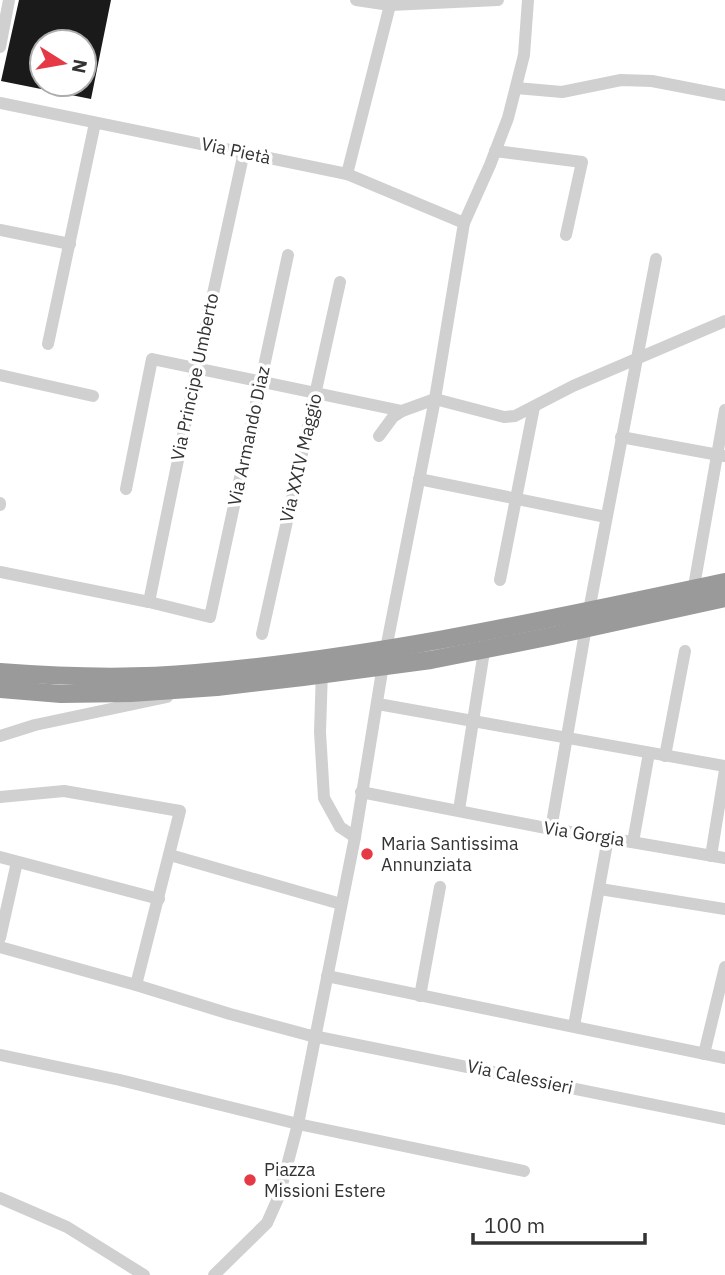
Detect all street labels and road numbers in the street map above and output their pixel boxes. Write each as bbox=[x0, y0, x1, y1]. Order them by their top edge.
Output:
street label: Via Pietà bbox=[199, 132, 273, 169]
street label: Via Principe Umberto bbox=[166, 291, 224, 463]
street label: Via Armando Diaz bbox=[222, 364, 275, 508]
street label: Via XXIV Maggio bbox=[274, 391, 327, 525]
street label: Via Gorgia bbox=[542, 816, 627, 851]
street label: Via Calessieri bbox=[465, 1054, 575, 1099]

